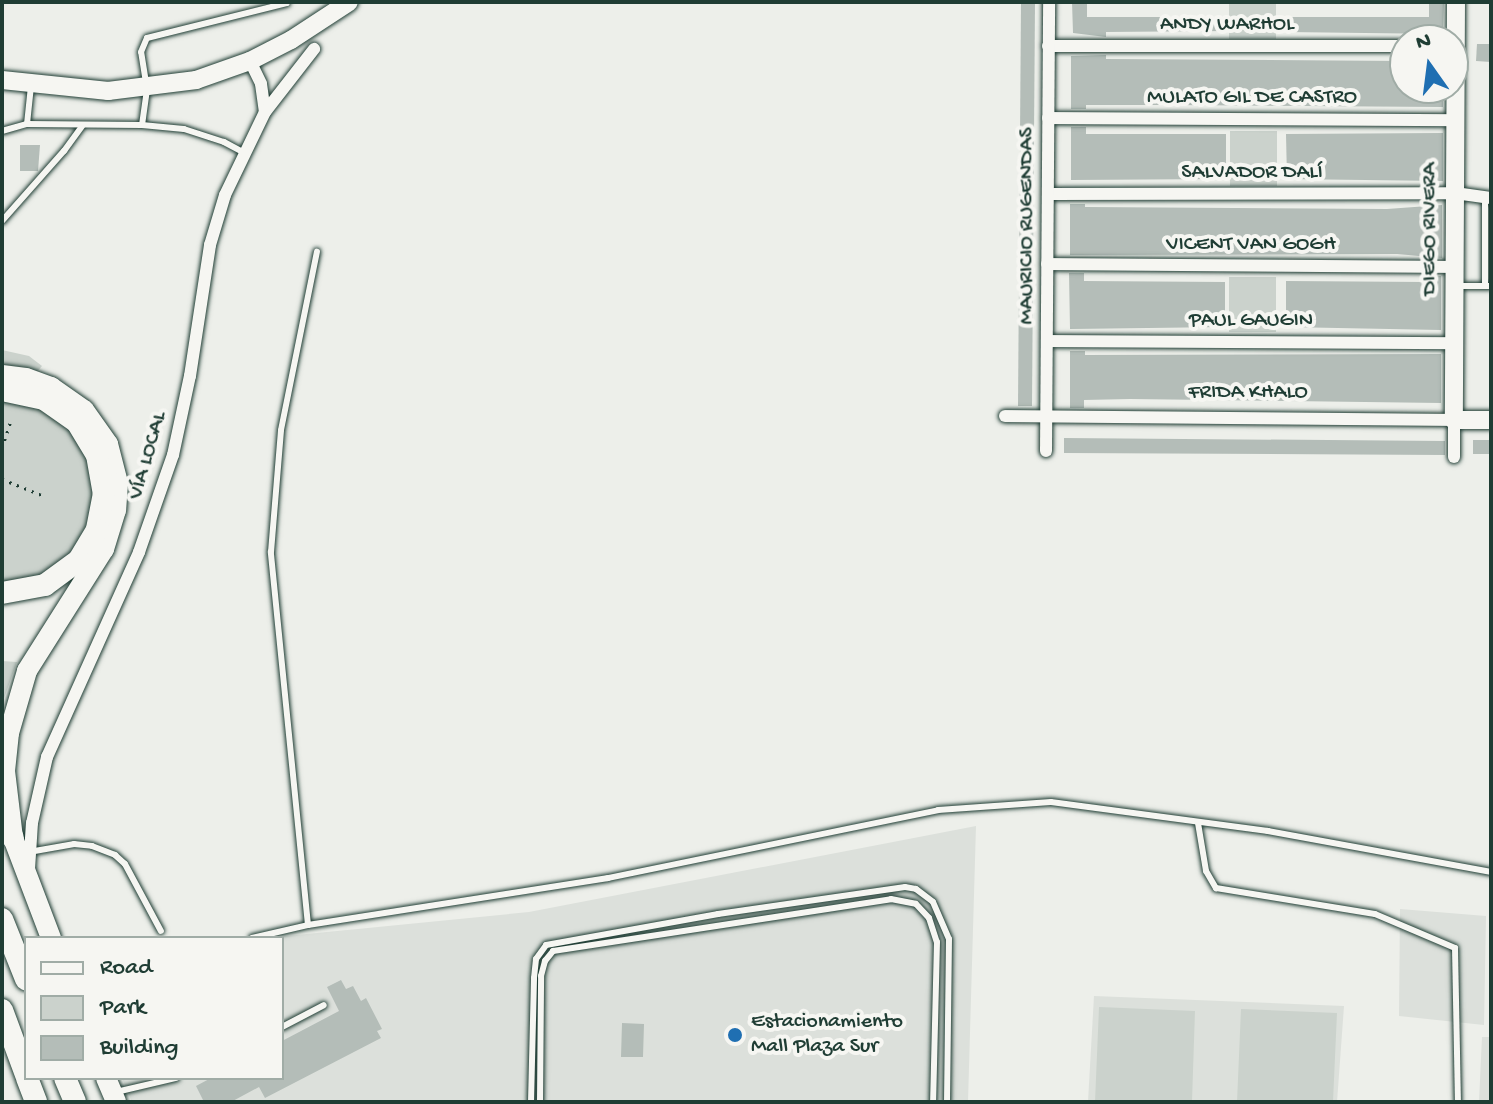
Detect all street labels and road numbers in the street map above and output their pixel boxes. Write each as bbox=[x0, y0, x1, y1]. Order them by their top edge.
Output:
street label: ANDY WARHOL bbox=[1160, 13, 1294, 39]
street label: MULATO GIL DE CASTRO bbox=[1147, 86, 1357, 112]
street label: MAURICIO RUGENDAS bbox=[1015, 127, 1041, 325]
street label: SALVADOR DALÍ bbox=[1181, 161, 1323, 187]
street label: DIEGO RIVERA bbox=[1418, 163, 1444, 295]
street label: VICENT VAN GOGH bbox=[1166, 233, 1336, 259]
street label: PAUL GAUGIN bbox=[1189, 309, 1313, 335]
street label: FRIDA KHALO bbox=[1188, 381, 1308, 407]
street label: VÍA LOCAL bbox=[124, 409, 174, 503]

